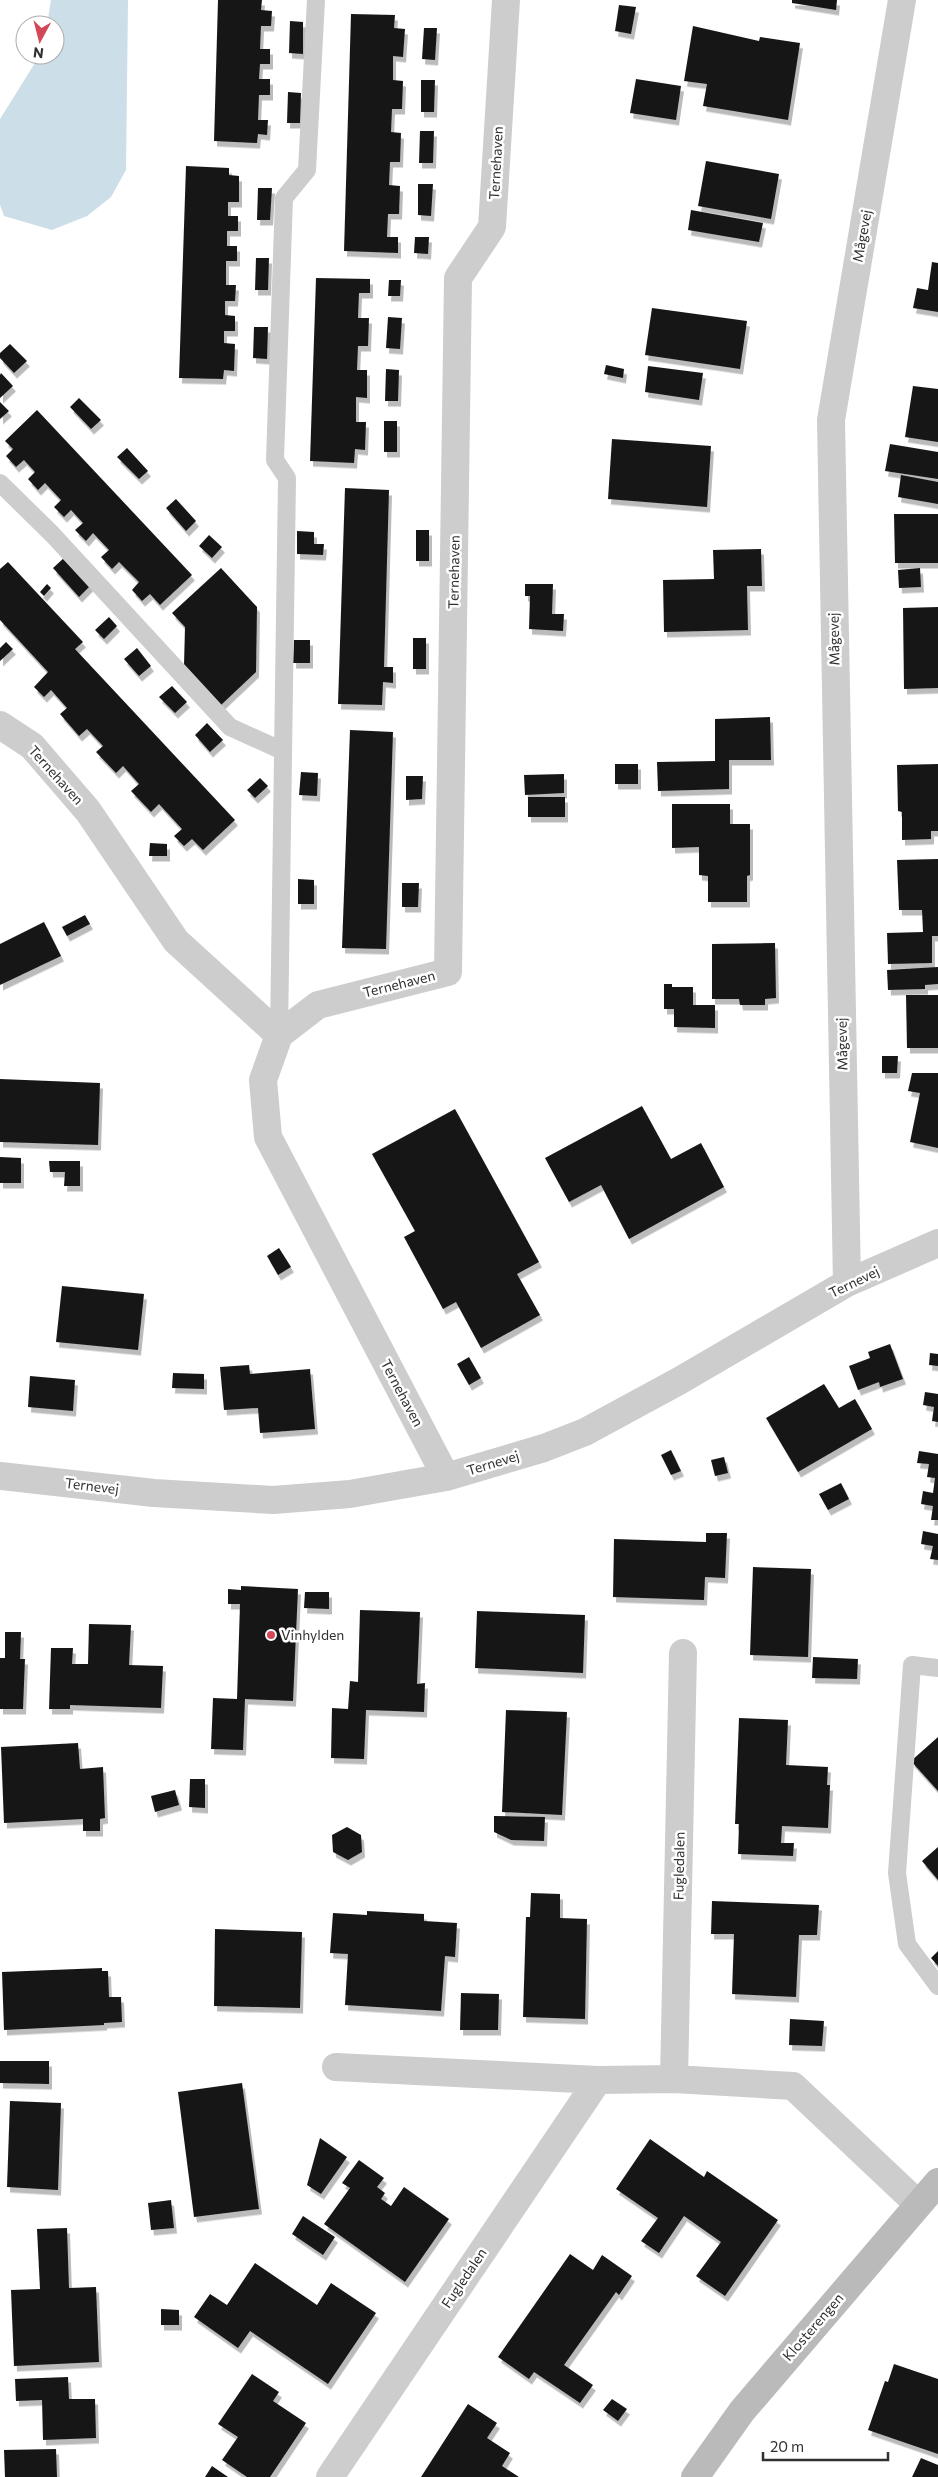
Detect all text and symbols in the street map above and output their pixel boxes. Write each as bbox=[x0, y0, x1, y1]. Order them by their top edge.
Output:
north arrow bbox=[15, 15, 65, 65]
text: N bbox=[32, 44, 45, 62]
street label: Ternehaven bbox=[485, 126, 506, 200]
street label: Mågevej bbox=[849, 208, 874, 264]
street label: Ternehaven bbox=[444, 535, 463, 609]
street label: Mågevej bbox=[825, 612, 842, 666]
street label: Ternehaven bbox=[25, 742, 87, 808]
street label: Ternehaven bbox=[361, 966, 437, 1001]
street label: Mågevej bbox=[833, 1017, 850, 1071]
street label: Ternevej bbox=[826, 1262, 882, 1301]
street label: Ternehaven bbox=[378, 1356, 427, 1429]
street label: Ternevej bbox=[465, 1446, 521, 1479]
street label: Ternevej bbox=[64, 1474, 120, 1497]
place label: Vinhylden bbox=[281, 1626, 344, 1643]
marker: Vinhylden bbox=[265, 1629, 277, 1641]
street label: Fugledalen bbox=[669, 1832, 688, 1900]
street label: Fugledalen bbox=[437, 2245, 490, 2311]
street label: Klosterengen bbox=[779, 2289, 847, 2364]
scale bar bbox=[763, 2430, 888, 2462]
text: 20 m bbox=[770, 2437, 804, 2455]

